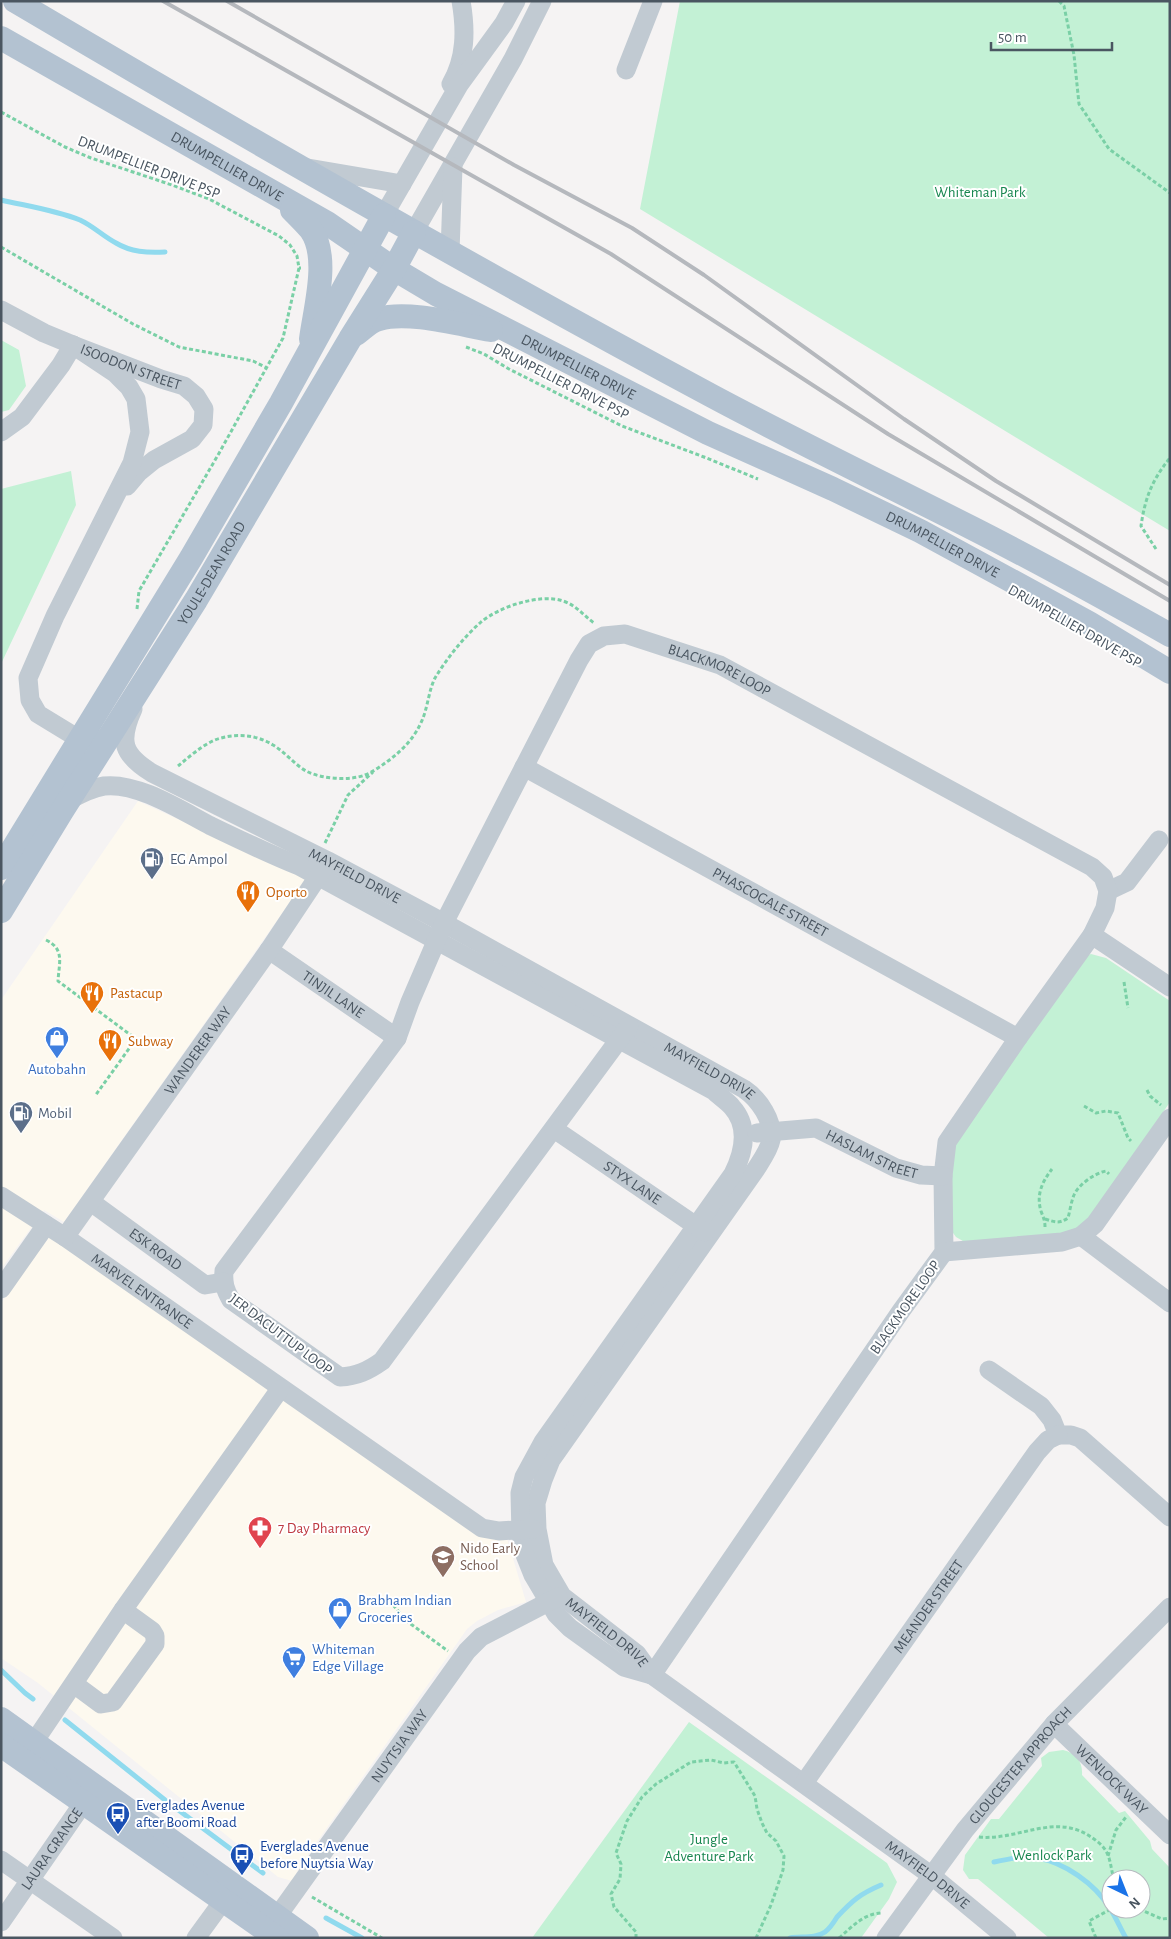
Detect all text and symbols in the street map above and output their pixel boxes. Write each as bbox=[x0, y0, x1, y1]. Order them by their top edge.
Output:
scale bar bbox=[991, 20, 1112, 52]
text: 50 m bbox=[998, 30, 1027, 45]
street label: DRUMPELLIER DRIVE bbox=[168, 129, 285, 204]
street label: DRUMPELLIER DRIVE PSP bbox=[76, 133, 222, 202]
park label: Whiteman Park bbox=[934, 185, 1026, 200]
street label: DRUMPELLIER DRIVE bbox=[519, 332, 638, 403]
street label: DRUMPELLIER DRIVE PSP bbox=[490, 340, 632, 423]
street label: ISOODON STREET bbox=[78, 342, 184, 393]
street label: DRUMPELLIER DRIVE bbox=[883, 509, 1002, 581]
street label: YOULE-DEAN ROAD bbox=[175, 519, 249, 628]
street label: DRUMPELLIER DRIVE PSP bbox=[1006, 582, 1144, 671]
street label: BLACKMORE LOOP bbox=[666, 642, 773, 699]
fuel station icon: EG Ampol bbox=[139, 846, 165, 880]
street label: MAYFIELD DRIVE bbox=[306, 846, 403, 906]
place label: EG Ampol bbox=[170, 852, 228, 867]
street label: PHASCOGALE STREET bbox=[710, 865, 831, 941]
restaurant icon: Oporto bbox=[235, 879, 261, 913]
place label: Oporto bbox=[266, 885, 307, 900]
street label: TINJIL LANE bbox=[299, 968, 367, 1021]
restaurant icon: Pastacup bbox=[79, 980, 105, 1014]
place label: Pastacup bbox=[110, 986, 163, 1001]
street label: WANDERER WAY bbox=[162, 1004, 234, 1097]
shop icon: Autobahn bbox=[44, 1025, 70, 1059]
restaurant icon: Subway bbox=[97, 1028, 123, 1062]
place label: Subway bbox=[128, 1034, 174, 1049]
street label: MAYFIELD DRIVE bbox=[662, 1039, 758, 1102]
place label: Autobahn bbox=[28, 1062, 86, 1077]
fuel station icon: Mobil bbox=[8, 1100, 34, 1134]
place label: Mobil bbox=[38, 1106, 72, 1121]
street label: HASLAM STREET bbox=[823, 1127, 920, 1182]
street label: STYX LANE bbox=[601, 1158, 664, 1208]
street label: ESK ROAD bbox=[126, 1225, 185, 1274]
street label: MARVEL ENTRANCE bbox=[88, 1251, 195, 1332]
street label: BLACKMORE LOOP bbox=[868, 1257, 943, 1357]
street label: JER DACUTTUP LOOP bbox=[226, 1291, 335, 1378]
pharmacy icon: 7 Day Pharmacy bbox=[247, 1515, 273, 1549]
place label: 7 Day Pharmacy bbox=[278, 1521, 371, 1536]
place label: Nido Early School bbox=[460, 1541, 521, 1573]
school or university icon: Nido Early School bbox=[430, 1544, 456, 1578]
street label: MEANDER STREET bbox=[891, 1557, 967, 1656]
place label: Brabham Indian Groceries bbox=[358, 1593, 452, 1625]
street label: MAYFIELD DRIVE bbox=[563, 1595, 651, 1670]
shop icon: Brabham Indian Groceries bbox=[327, 1596, 353, 1630]
place label: Whiteman Edge Village bbox=[312, 1642, 384, 1674]
supermarket icon: Whiteman Edge Village bbox=[281, 1645, 307, 1679]
street label: GLOUCESTER APPROACH bbox=[966, 1704, 1075, 1827]
street label: NUYTSIA WAY bbox=[369, 1707, 431, 1785]
street label: WENLOCK WAY bbox=[1072, 1742, 1151, 1818]
place label: Everglades Avenue after Boomi Road bbox=[136, 1798, 245, 1830]
bus stop icon: Everglades Avenue after Boomi Road bbox=[105, 1801, 131, 1835]
street label: LAURA GRANGE bbox=[19, 1805, 85, 1893]
park label: Jungle Adventure Park bbox=[664, 1832, 754, 1864]
street label: MAYFIELD DRIVE bbox=[882, 1838, 972, 1912]
place label: Everglades Avenue before Nuytsia Way bbox=[260, 1839, 374, 1871]
bus stop icon: Everglades Avenue before Nuytsia Way bbox=[229, 1842, 255, 1876]
park label: Wenlock Park bbox=[1012, 1848, 1092, 1863]
north arrow bbox=[1101, 1869, 1151, 1919]
text: N bbox=[1126, 1894, 1143, 1911]

